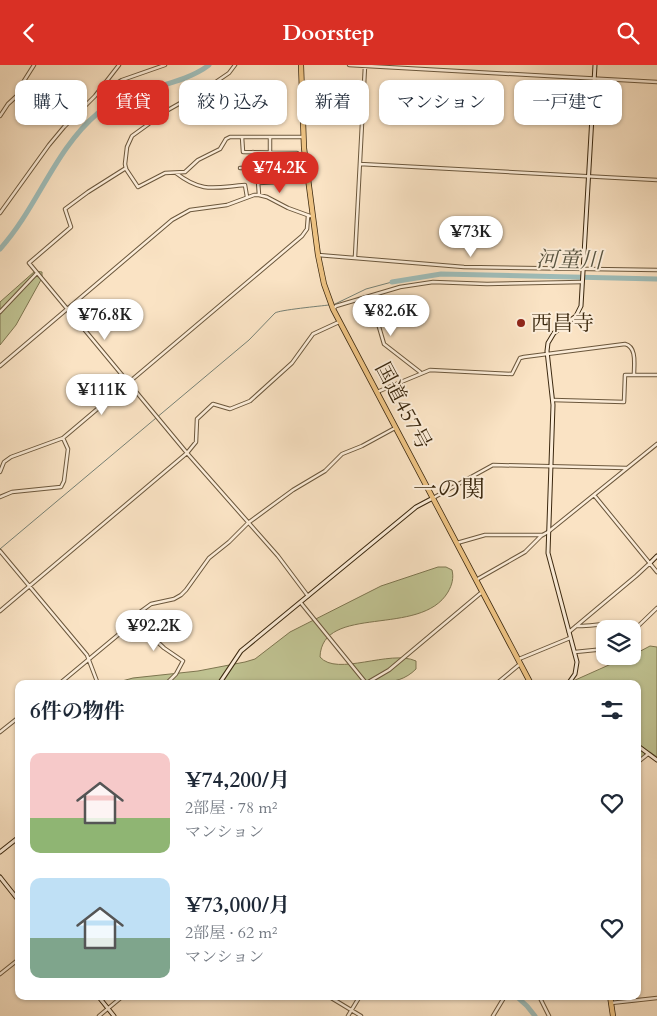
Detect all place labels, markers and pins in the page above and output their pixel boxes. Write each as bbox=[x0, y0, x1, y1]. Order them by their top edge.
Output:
pin: ¥74.2K bbox=[239, 151, 321, 194]
pin: ¥73K bbox=[441, 215, 501, 258]
pin: ¥82.6K bbox=[350, 295, 432, 337]
pin: ¥76.8K bbox=[64, 299, 146, 341]
place label: 西昌寺 bbox=[531, 309, 594, 338]
marker: 西昌寺 bbox=[515, 317, 527, 329]
pin: ¥111K bbox=[67, 373, 137, 416]
pin: ¥92.2K bbox=[113, 609, 195, 652]

